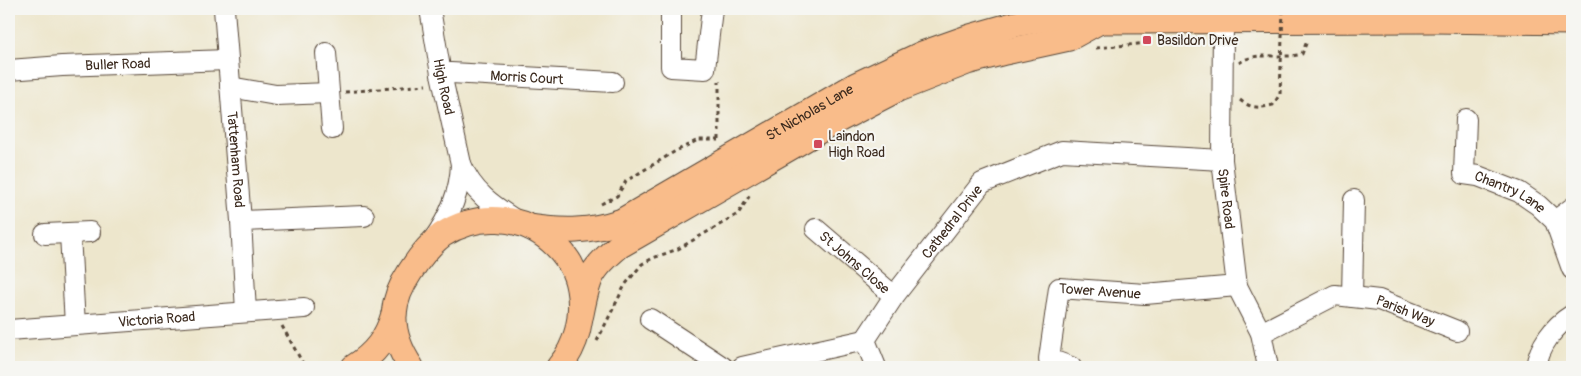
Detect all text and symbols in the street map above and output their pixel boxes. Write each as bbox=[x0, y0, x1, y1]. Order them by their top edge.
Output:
place label: Basildon Drive bbox=[1157, 32, 1238, 49]
marker: Basildon Drive bbox=[1141, 34, 1153, 46]
street label: Buller Road bbox=[85, 54, 151, 74]
street label: High Road bbox=[430, 57, 458, 117]
street label: Morris Court bbox=[490, 67, 564, 88]
street label: St Nicholas Lane bbox=[763, 80, 856, 144]
street label: Tattenham Road bbox=[224, 111, 248, 208]
place label: Laindon High Road bbox=[828, 128, 885, 161]
marker: Laindon High Road bbox=[812, 138, 824, 150]
street label: Spire Road bbox=[1215, 167, 1239, 230]
street label: Chantry Lane bbox=[1472, 167, 1549, 216]
street label: Cathedral Drive bbox=[918, 181, 986, 262]
street label: St Johns Close bbox=[816, 227, 893, 297]
street label: Tower Avenue bbox=[1058, 280, 1141, 302]
street label: Parish Way bbox=[1374, 291, 1437, 330]
street label: Victoria Road bbox=[117, 308, 196, 330]

